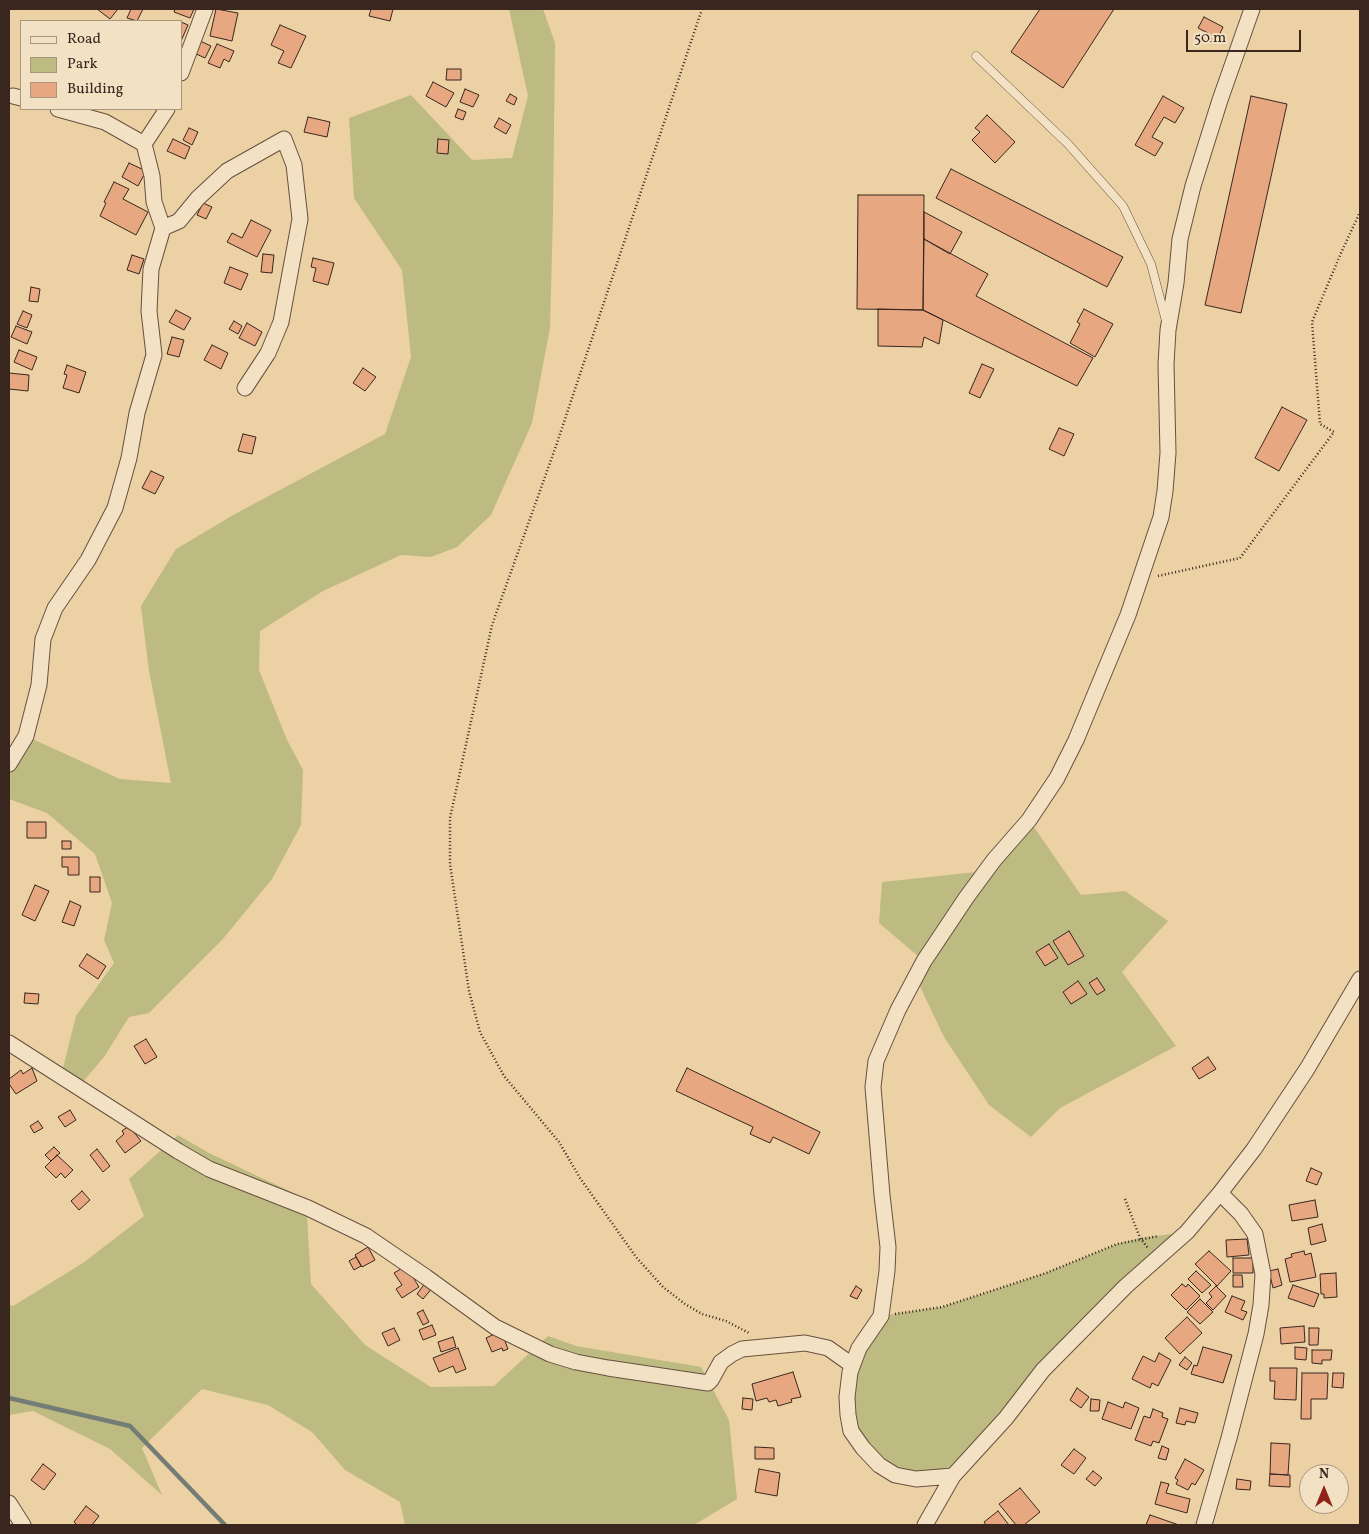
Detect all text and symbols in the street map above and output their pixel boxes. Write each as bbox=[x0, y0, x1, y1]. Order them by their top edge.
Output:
legend bbox=[20, 20, 182, 110]
scale bar bbox=[1189, 20, 1304, 52]
text: 50 m bbox=[1194, 28, 1226, 49]
text: Road bbox=[67, 29, 101, 50]
text: Park bbox=[67, 54, 98, 75]
text: Building bbox=[67, 79, 123, 100]
north arrow bbox=[1299, 1464, 1349, 1514]
text: N bbox=[1319, 1465, 1329, 1484]

